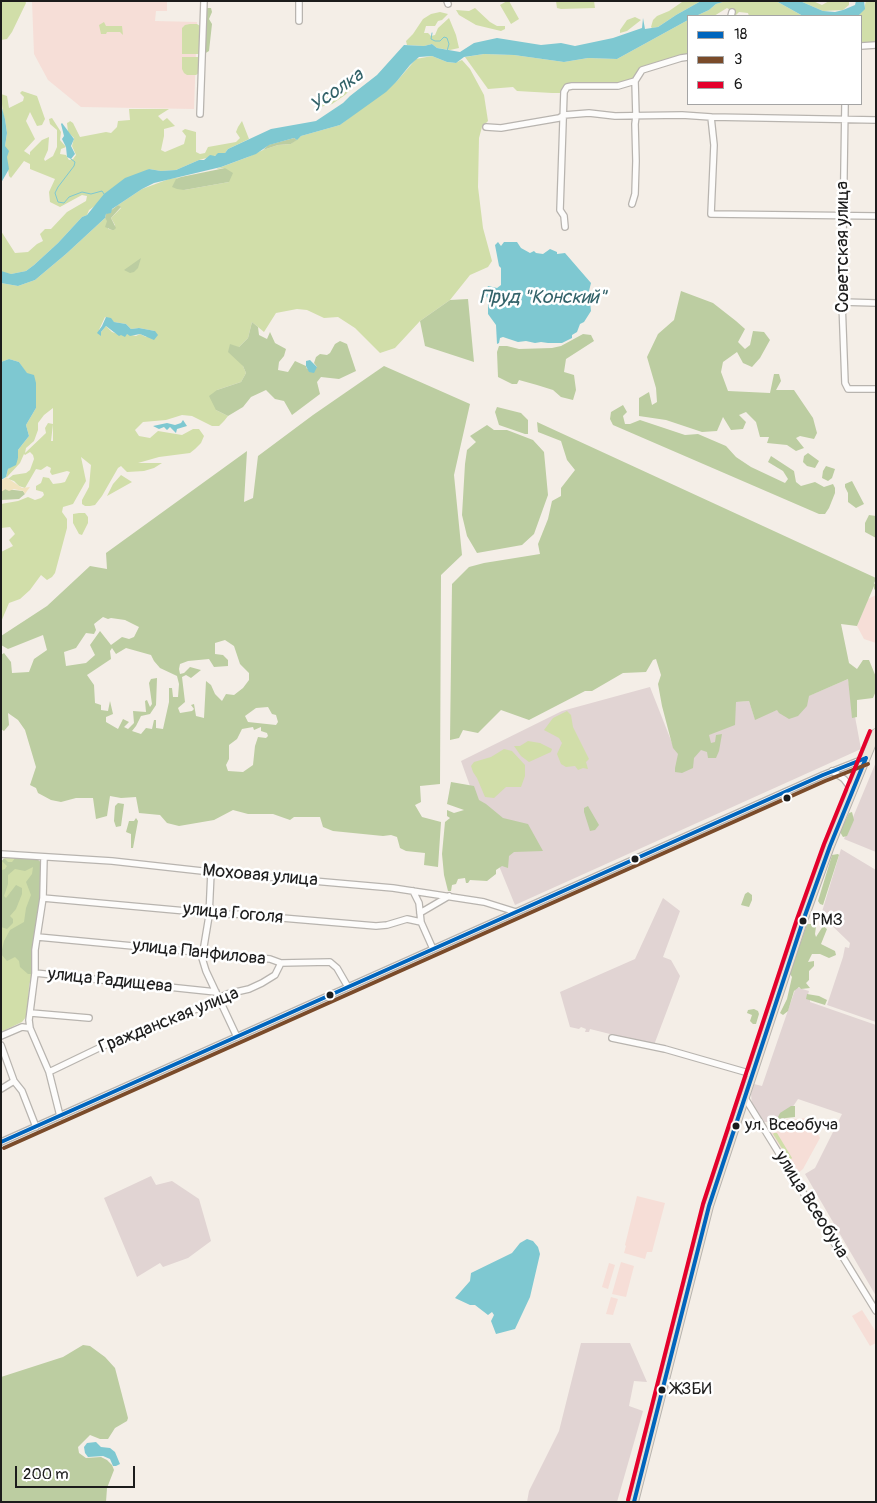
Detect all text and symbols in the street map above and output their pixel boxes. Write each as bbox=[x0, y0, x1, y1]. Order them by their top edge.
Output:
legend bbox=[687, 15, 862, 105]
text: 18 bbox=[734, 25, 747, 44]
text: 3 bbox=[734, 50, 742, 69]
water label: Усолка bbox=[306, 64, 368, 118]
text: 6 bbox=[734, 75, 743, 94]
street label: Советская улица bbox=[832, 181, 854, 313]
water label: Пруд "Конский" bbox=[479, 287, 607, 309]
unlabelled marker bbox=[782, 793, 792, 803]
unlabelled marker bbox=[630, 854, 640, 864]
street label: Моховая улица bbox=[201, 860, 319, 892]
street label: улица Гоголя bbox=[182, 899, 284, 929]
place label: РМЗ bbox=[812, 911, 843, 931]
marker: РМЗ bbox=[798, 916, 808, 926]
street label: улица Панфилова bbox=[131, 935, 267, 971]
street label: улица Радищева bbox=[46, 964, 174, 998]
street label: Гражданская улица bbox=[96, 983, 242, 1059]
unlabelled marker bbox=[325, 990, 335, 1000]
place label: ул. Всеобуча bbox=[745, 1116, 838, 1136]
marker: ул. Всеобуча bbox=[731, 1121, 741, 1131]
street label: улица Всеобуча bbox=[769, 1148, 853, 1262]
place label: ЖЗБИ bbox=[671, 1380, 712, 1400]
marker: ЖЗБИ bbox=[657, 1385, 667, 1395]
scale bar bbox=[18, 1456, 138, 1488]
text: 200 m bbox=[23, 1465, 68, 1484]

